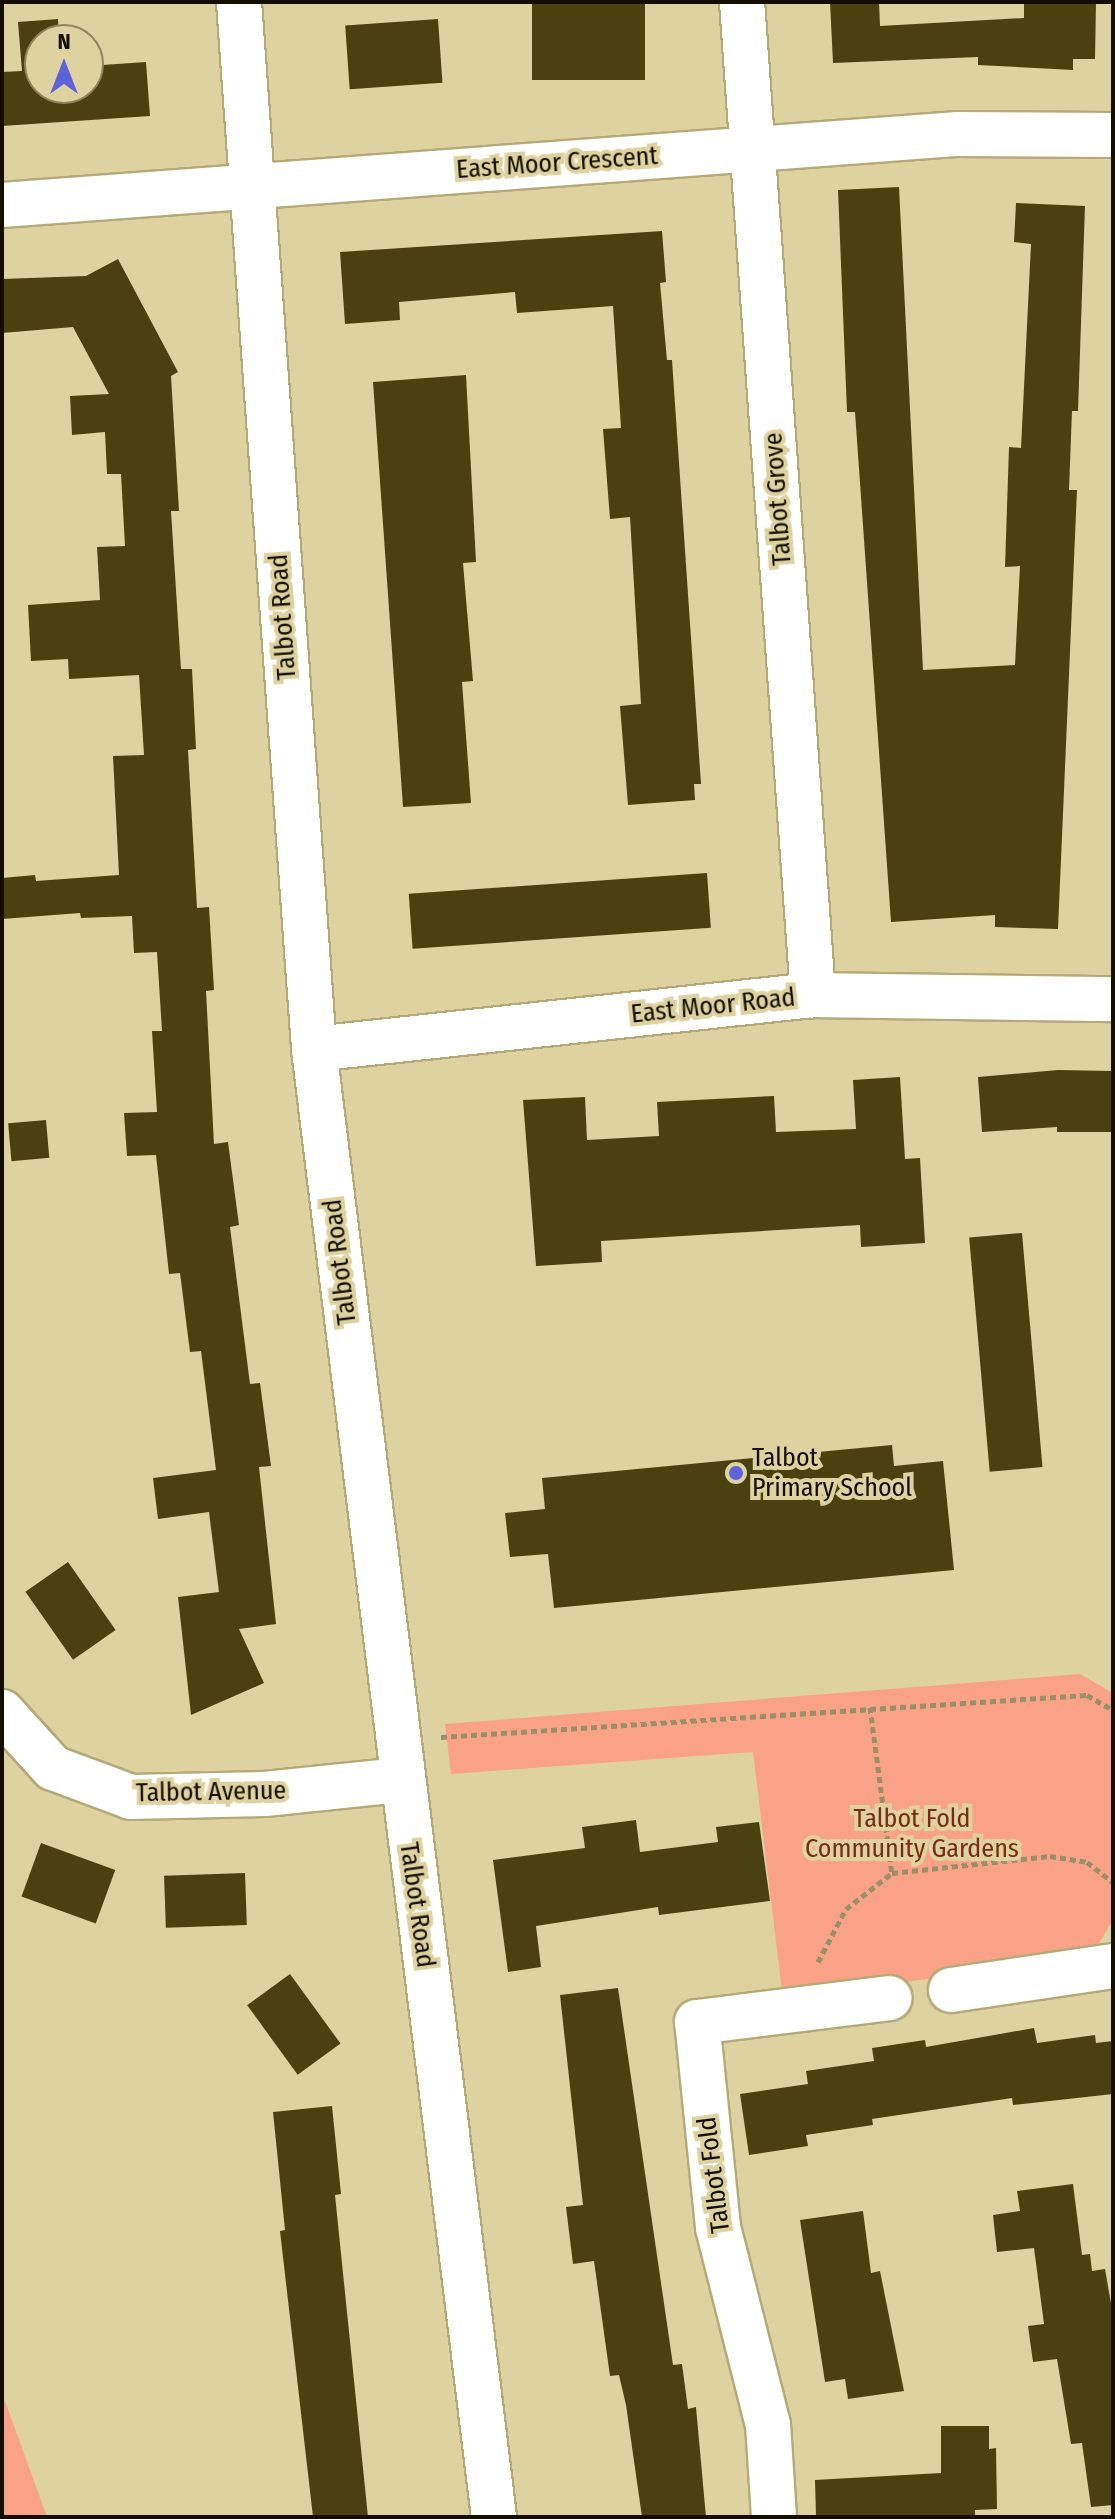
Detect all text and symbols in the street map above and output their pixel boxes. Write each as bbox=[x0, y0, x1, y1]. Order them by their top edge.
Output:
north arrow bbox=[24, 24, 104, 104]
text: N bbox=[57, 28, 71, 55]
street label: East Moor Crescent bbox=[455, 140, 659, 186]
street label: Talbot Grove bbox=[758, 431, 798, 567]
street label: Talbot Road bbox=[263, 553, 303, 681]
street label: East Moor Road bbox=[629, 982, 797, 1030]
street label: Talbot Road bbox=[317, 1198, 363, 1326]
place label: Talbot Primary School bbox=[752, 1442, 912, 1504]
marker: Talbot Primary School bbox=[727, 1464, 745, 1482]
street label: Talbot Avenue bbox=[136, 1775, 286, 1809]
park label: Talbot Fold Community Gardens bbox=[805, 1803, 1019, 1864]
street label: Talbot Road bbox=[393, 1840, 441, 1970]
street label: Talbot Fold bbox=[691, 2115, 737, 2235]

